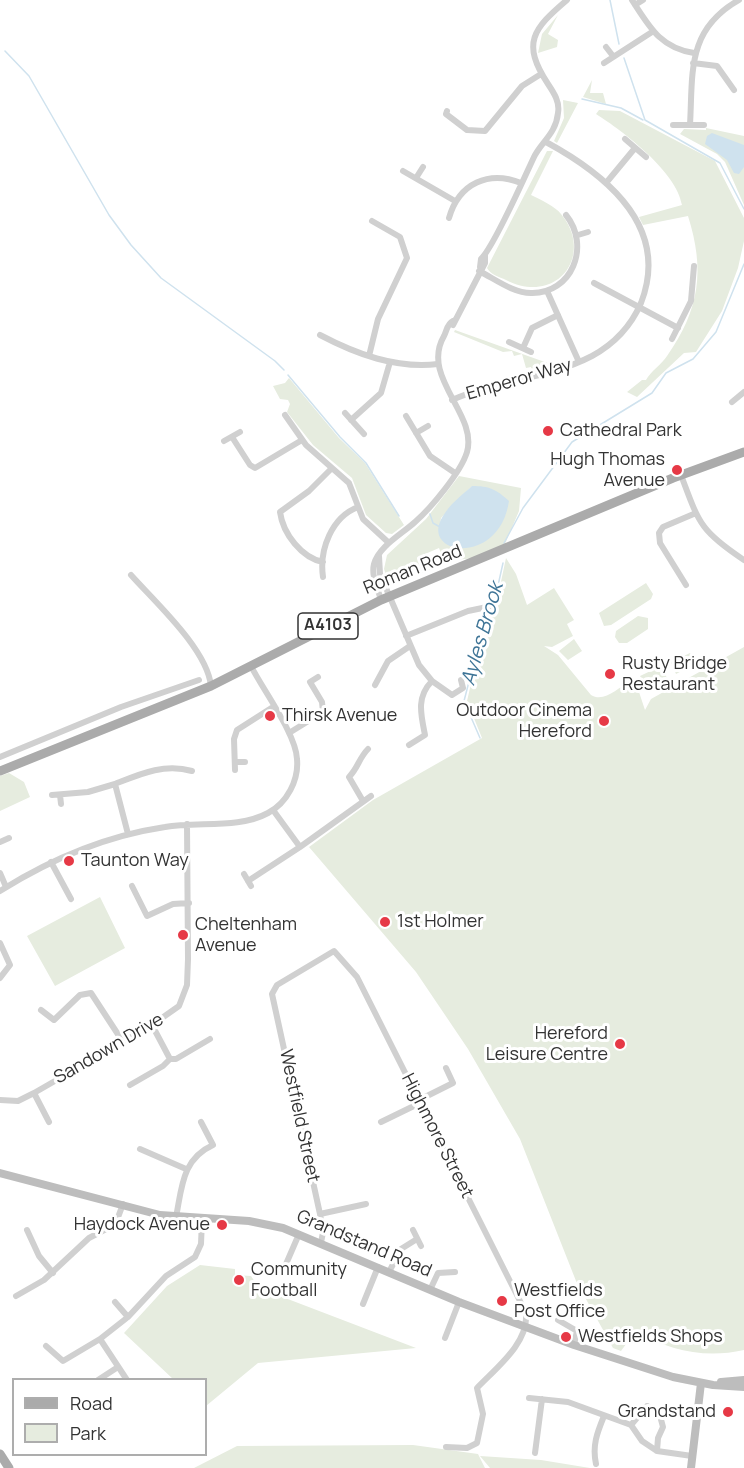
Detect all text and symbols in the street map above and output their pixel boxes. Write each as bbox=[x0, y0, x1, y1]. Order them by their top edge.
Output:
street label: Emperor Way bbox=[464, 355, 574, 405]
place label: Cathedral Park bbox=[560, 420, 682, 442]
marker: Cathedral Park bbox=[541, 424, 555, 438]
place label: Hugh Thomas Avenue bbox=[550, 449, 665, 492]
marker: Hugh Thomas Avenue bbox=[670, 463, 684, 477]
street label: Roman Road bbox=[361, 540, 465, 600]
water label: Ayles Brook bbox=[457, 580, 509, 688]
road number: A4103 bbox=[298, 613, 358, 639]
place label: Rusty Bridge Restaurant bbox=[622, 653, 727, 696]
marker: Rusty Bridge Restaurant bbox=[603, 667, 617, 681]
place label: Outdoor Cinema Hereford bbox=[456, 700, 592, 742]
place label: Thirsk Avenue bbox=[282, 705, 397, 727]
marker: Thirsk Avenue bbox=[263, 709, 277, 723]
marker: Outdoor Cinema Hereford bbox=[597, 714, 611, 728]
place label: Taunton Way bbox=[81, 850, 189, 872]
marker: Taunton Way bbox=[62, 854, 76, 868]
place label: 1st Holmer bbox=[397, 911, 484, 933]
place label: Cheltenham Avenue bbox=[195, 914, 297, 956]
marker: 1st Holmer bbox=[378, 915, 392, 929]
marker: Cheltenham Avenue bbox=[176, 928, 190, 942]
street label: Sandown Drive bbox=[50, 1009, 168, 1089]
place label: Hereford Leisure Centre bbox=[486, 1023, 608, 1066]
marker: Hereford Leisure Centre bbox=[613, 1037, 627, 1051]
street label: Westfield Street bbox=[274, 1047, 324, 1185]
street label: Highmore Street bbox=[396, 1070, 478, 1202]
street label: Grandstand Road bbox=[293, 1206, 435, 1282]
place label: Haydock Avenue bbox=[74, 1214, 210, 1236]
marker: Haydock Avenue bbox=[215, 1218, 229, 1232]
place label: Community Football bbox=[251, 1259, 347, 1302]
marker: Community Football bbox=[232, 1273, 246, 1287]
place label: Westfields Post Office bbox=[514, 1280, 605, 1322]
marker: Westfields Post Office bbox=[495, 1294, 509, 1308]
place label: Westfields Shops bbox=[578, 1326, 723, 1348]
marker: Westfields Shops bbox=[559, 1330, 573, 1344]
legend bbox=[12, 1378, 207, 1456]
text: Road bbox=[70, 1391, 113, 1415]
place label: Grandstand bbox=[618, 1401, 716, 1423]
marker: Grandstand bbox=[721, 1405, 735, 1419]
text: Park bbox=[70, 1421, 106, 1445]

